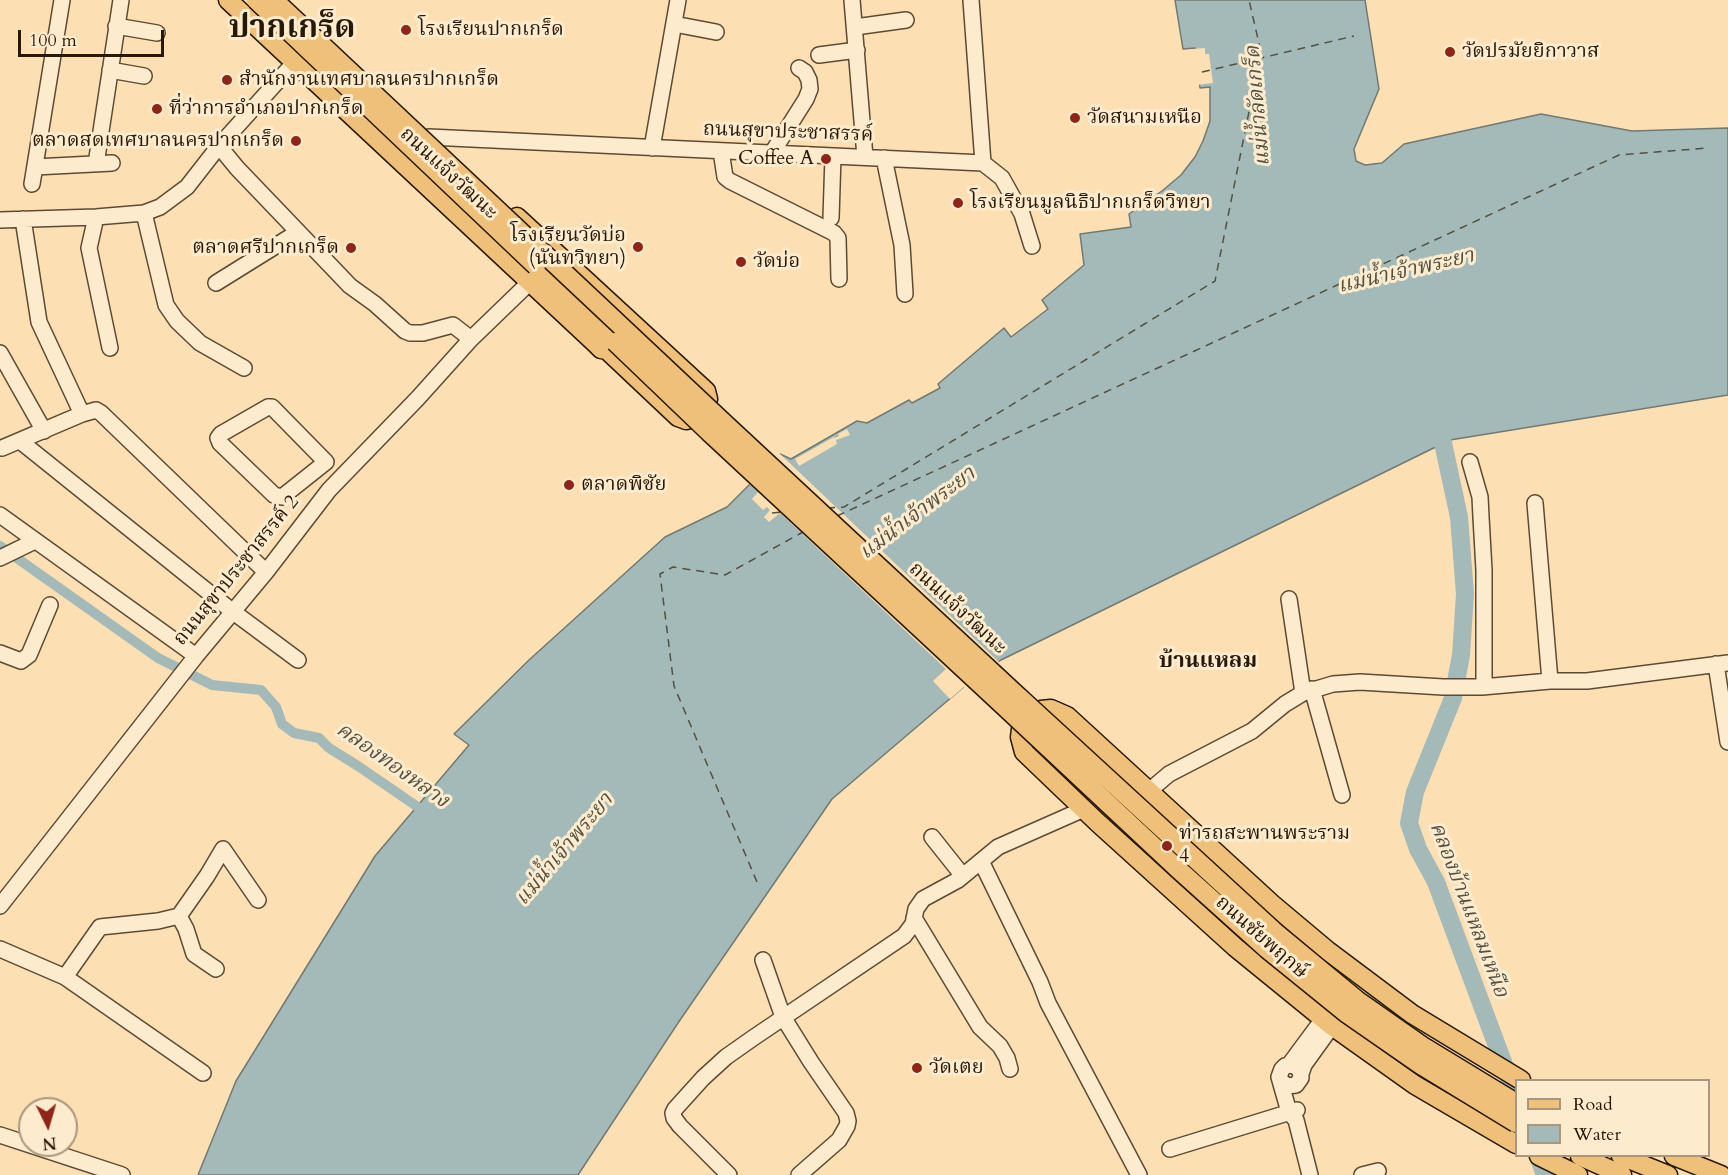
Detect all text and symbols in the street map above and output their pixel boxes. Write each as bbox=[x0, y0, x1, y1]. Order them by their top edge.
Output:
district label: ปากเกร็ด bbox=[228, 11, 356, 49]
scale bar bbox=[21, 18, 166, 56]
place label: โรงเรียนปากเกร็ด bbox=[418, 18, 564, 42]
marker: โรงเรียนปากเกร็ด bbox=[399, 23, 413, 37]
text: 100 m bbox=[29, 28, 77, 53]
place label: วัดปรมัยยิกาวาส bbox=[1462, 40, 1599, 64]
water label: แม่น้ำลัดเกร็ด bbox=[1241, 45, 1277, 167]
marker: วัดปรมัยยิกาวาส bbox=[1443, 45, 1457, 59]
place label: สำนักงานเทศบาลนครปากเกร็ด bbox=[239, 68, 499, 92]
marker: สำนักงานเทศบาลนครปากเกร็ด bbox=[220, 73, 234, 87]
place label: ที่ว่าการอำเภอปากเกร็ด bbox=[169, 97, 363, 121]
marker: ที่ว่าการอำเภอปากเกร็ด bbox=[150, 102, 164, 116]
place label: วัดสนามเหนือ bbox=[1087, 106, 1202, 130]
marker: วัดสนามเหนือ bbox=[1068, 111, 1082, 125]
street label: ถนนสุขาประชาสรรค์ bbox=[702, 118, 874, 148]
street label: ถนนแจ้งวัฒนะ bbox=[394, 123, 502, 225]
place label: ตลาดสดเทศบาลนครปากเกร็ด bbox=[32, 129, 284, 153]
marker: ตลาดสดเทศบาลนครปากเกร็ด bbox=[289, 134, 303, 148]
place label: Coffee A bbox=[738, 147, 814, 171]
marker: Coffee A bbox=[819, 152, 833, 166]
place label: โรงเรียนมูลนิธิปากเกร็ดวิทยา bbox=[970, 191, 1211, 215]
marker: โรงเรียนมูลนิธิปากเกร็ดวิทยา bbox=[951, 196, 965, 210]
place label: โรงเรียนวัดบ่อ (นันทวิทยา) bbox=[510, 224, 626, 271]
place label: ตลาดศรีปากเกร็ด bbox=[192, 236, 339, 260]
marker: โรงเรียนวัดบ่อ (นันทวิทยา) bbox=[631, 240, 645, 254]
marker: ตลาดศรีปากเกร็ด bbox=[344, 241, 358, 255]
water label: แม่น้ำเจ้าพระยา bbox=[1336, 244, 1476, 300]
place label: วัดบ่อ bbox=[753, 250, 800, 274]
marker: วัดบ่อ bbox=[734, 255, 748, 269]
water label: แม่น้ำเจ้าพระยา bbox=[855, 462, 981, 566]
place label: ตลาดพิชัย bbox=[581, 473, 666, 497]
marker: ตลาดพิชัย bbox=[562, 478, 576, 492]
street label: ถนนสุขาประชาสรรค์ 2 bbox=[169, 491, 305, 651]
street label: ถนนแจ้งวัฒนะ bbox=[903, 558, 1011, 660]
district label: บ้านแหลม bbox=[1159, 649, 1257, 675]
water label: คลองทองหลาง bbox=[331, 718, 453, 814]
water label: แม่น้ำเจ้าพระยา bbox=[511, 789, 619, 911]
water label: คลองบ้านแหลมเหนือ bbox=[1423, 819, 1513, 1001]
place label: ท่ารถสะพานพระราม 4 bbox=[1179, 822, 1350, 869]
marker: ท่ารถสะพานพระราม 4 bbox=[1160, 839, 1174, 853]
street label: ถนนชัยพฤกษ์ bbox=[1210, 891, 1312, 985]
place label: วัดเตย bbox=[929, 1056, 984, 1080]
marker: วัดเตย bbox=[910, 1061, 924, 1075]
legend bbox=[1515, 1079, 1710, 1157]
text: Road bbox=[1573, 1092, 1613, 1117]
north arrow bbox=[18, 1097, 78, 1157]
text: Water bbox=[1573, 1122, 1621, 1147]
text: N bbox=[42, 1131, 57, 1155]

